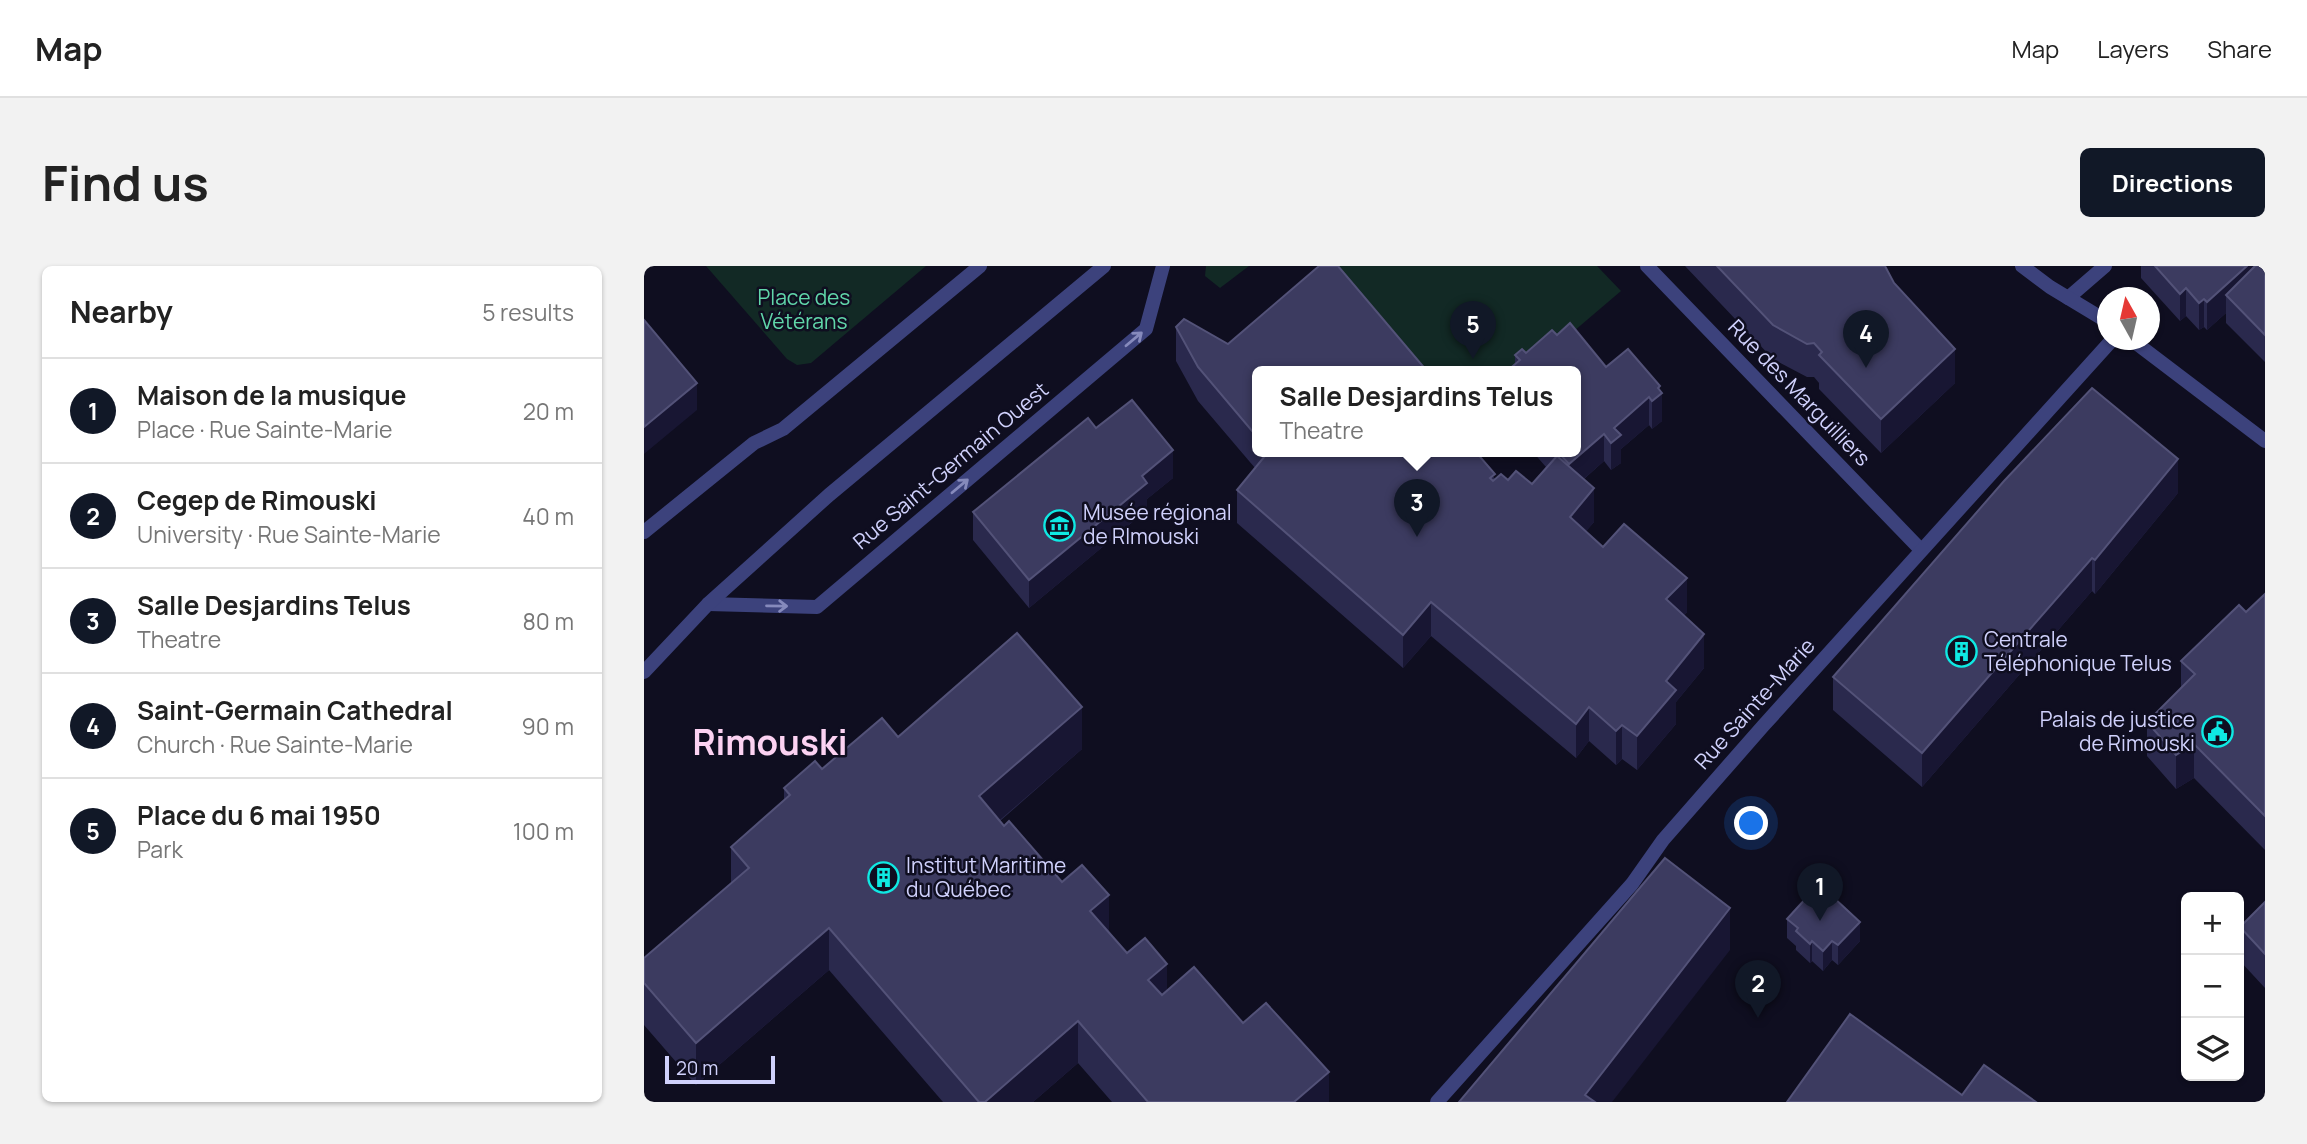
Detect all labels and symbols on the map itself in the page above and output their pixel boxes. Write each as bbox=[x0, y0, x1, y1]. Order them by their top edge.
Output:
park label: Place des Vétérans bbox=[758, 283, 850, 335]
north arrow bbox=[2097, 287, 2160, 350]
pin: 5 bbox=[1450, 301, 1496, 359]
pin: 4 bbox=[1843, 310, 1889, 368]
street label: Rue des Marguilliers bbox=[1722, 313, 1877, 472]
one-way arrow bbox=[1124, 331, 1142, 347]
street label: Rue Saint-Germain Ouest bbox=[847, 375, 1054, 555]
one-way arrow bbox=[950, 478, 968, 494]
pin: 3 bbox=[1394, 479, 1440, 537]
place label: Musée régional de RImouski bbox=[1083, 498, 1232, 550]
museum icon: Musée régional de RImouski bbox=[1043, 508, 1077, 542]
one-way arrow bbox=[765, 599, 788, 612]
place label: Centrale Téléphonique Telus bbox=[1984, 625, 2172, 677]
street label: Rue Sainte-Marie bbox=[1688, 632, 1821, 775]
building icon: Centrale Téléphonique Telus bbox=[1944, 635, 1978, 669]
place label: Palais de justice de Rimouski bbox=[2040, 705, 2195, 757]
public building icon: Palais de justice de Rimouski bbox=[2201, 715, 2235, 749]
district label: Rimouski bbox=[692, 718, 848, 766]
your location bbox=[1734, 806, 1768, 840]
place label: Institut Maritime du Québec bbox=[906, 851, 1066, 903]
building icon: Institut Maritime du Québec bbox=[866, 861, 900, 895]
pin: 1 bbox=[1797, 863, 1843, 921]
pin: 2 bbox=[1735, 960, 1781, 1018]
scale bar bbox=[665, 1053, 775, 1085]

